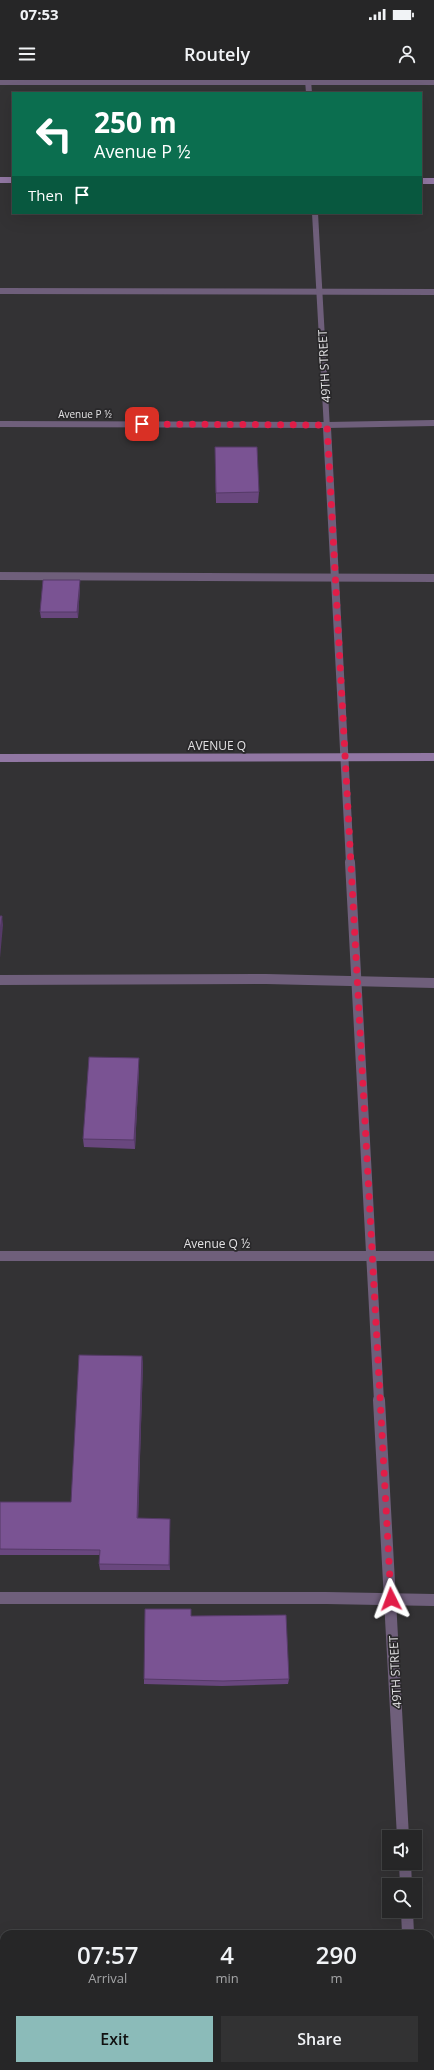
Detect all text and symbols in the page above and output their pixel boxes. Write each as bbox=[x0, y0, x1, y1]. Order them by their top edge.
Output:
text: 07:53 bbox=[20, 4, 59, 24]
text: Routely bbox=[184, 42, 250, 66]
icon: menu bbox=[16, 43, 38, 65]
icon: person bbox=[396, 43, 418, 65]
text: 250 m bbox=[94, 103, 177, 141]
icon: left bbox=[28, 108, 80, 160]
text: Avenue P ½ bbox=[94, 139, 191, 163]
icon: arrive bbox=[71, 184, 93, 206]
text: Then bbox=[28, 185, 63, 205]
street label: 49TH STREET bbox=[314, 329, 334, 403]
street label: Avenue P ½ bbox=[58, 407, 112, 421]
pin bbox=[125, 407, 159, 441]
icon: arrive bbox=[131, 413, 153, 435]
street label: AVENUE Q bbox=[188, 737, 246, 754]
street label: Avenue Q ½ bbox=[184, 1235, 250, 1252]
position arrow bbox=[370, 1578, 412, 1620]
street label: 49TH STREET bbox=[385, 1635, 405, 1709]
map controls bbox=[382, 1830, 422, 1918]
button: sound bbox=[382, 1830, 422, 1870]
button: search bbox=[382, 1878, 422, 1918]
text: 07:57 bbox=[77, 1938, 138, 1971]
text: 4 bbox=[220, 1938, 234, 1971]
text: 290 bbox=[316, 1938, 357, 1971]
text: Arrival bbox=[88, 1969, 127, 1987]
text: min bbox=[216, 1969, 239, 1987]
text: m bbox=[330, 1969, 342, 1987]
button: Exit bbox=[16, 2016, 213, 2062]
button: Share bbox=[221, 2016, 418, 2062]

